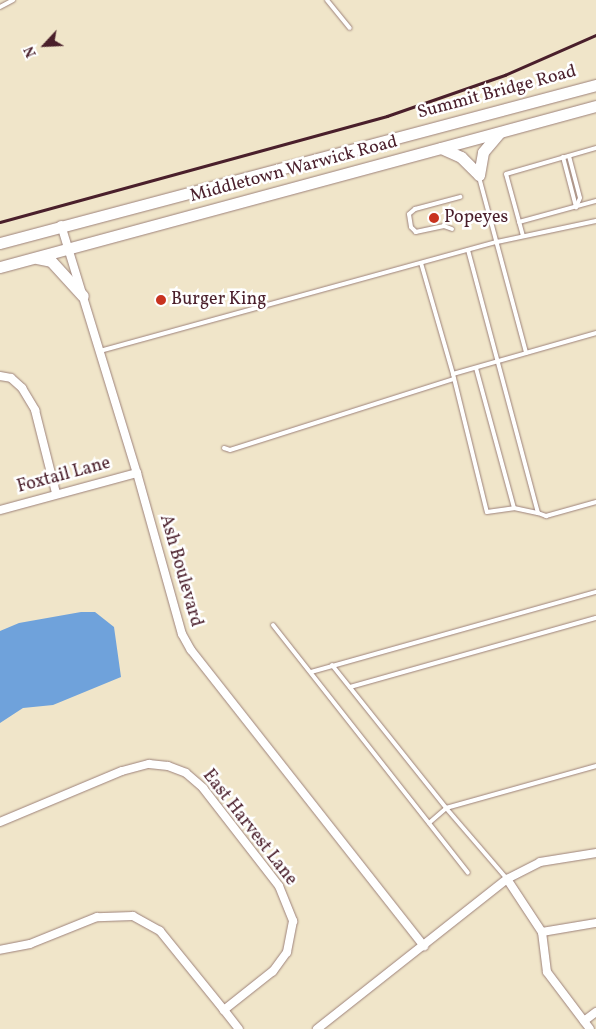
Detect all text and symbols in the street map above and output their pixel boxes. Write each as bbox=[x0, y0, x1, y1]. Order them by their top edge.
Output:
north arrow bbox=[20, 20, 70, 70]
text: N bbox=[20, 43, 42, 60]
street label: Summit Bridge Road bbox=[415, 61, 579, 125]
street label: Middletown Warwick Road bbox=[188, 132, 400, 208]
place label: Popeyes bbox=[444, 207, 508, 229]
marker: Popeyes bbox=[428, 212, 440, 224]
place label: Burger King bbox=[171, 289, 266, 311]
marker: Burger King bbox=[155, 294, 167, 306]
street label: Foxtail Lane bbox=[15, 453, 113, 499]
street label: Ash Boulevard bbox=[154, 512, 206, 630]
street label: East Harvest Lane bbox=[197, 766, 301, 890]

